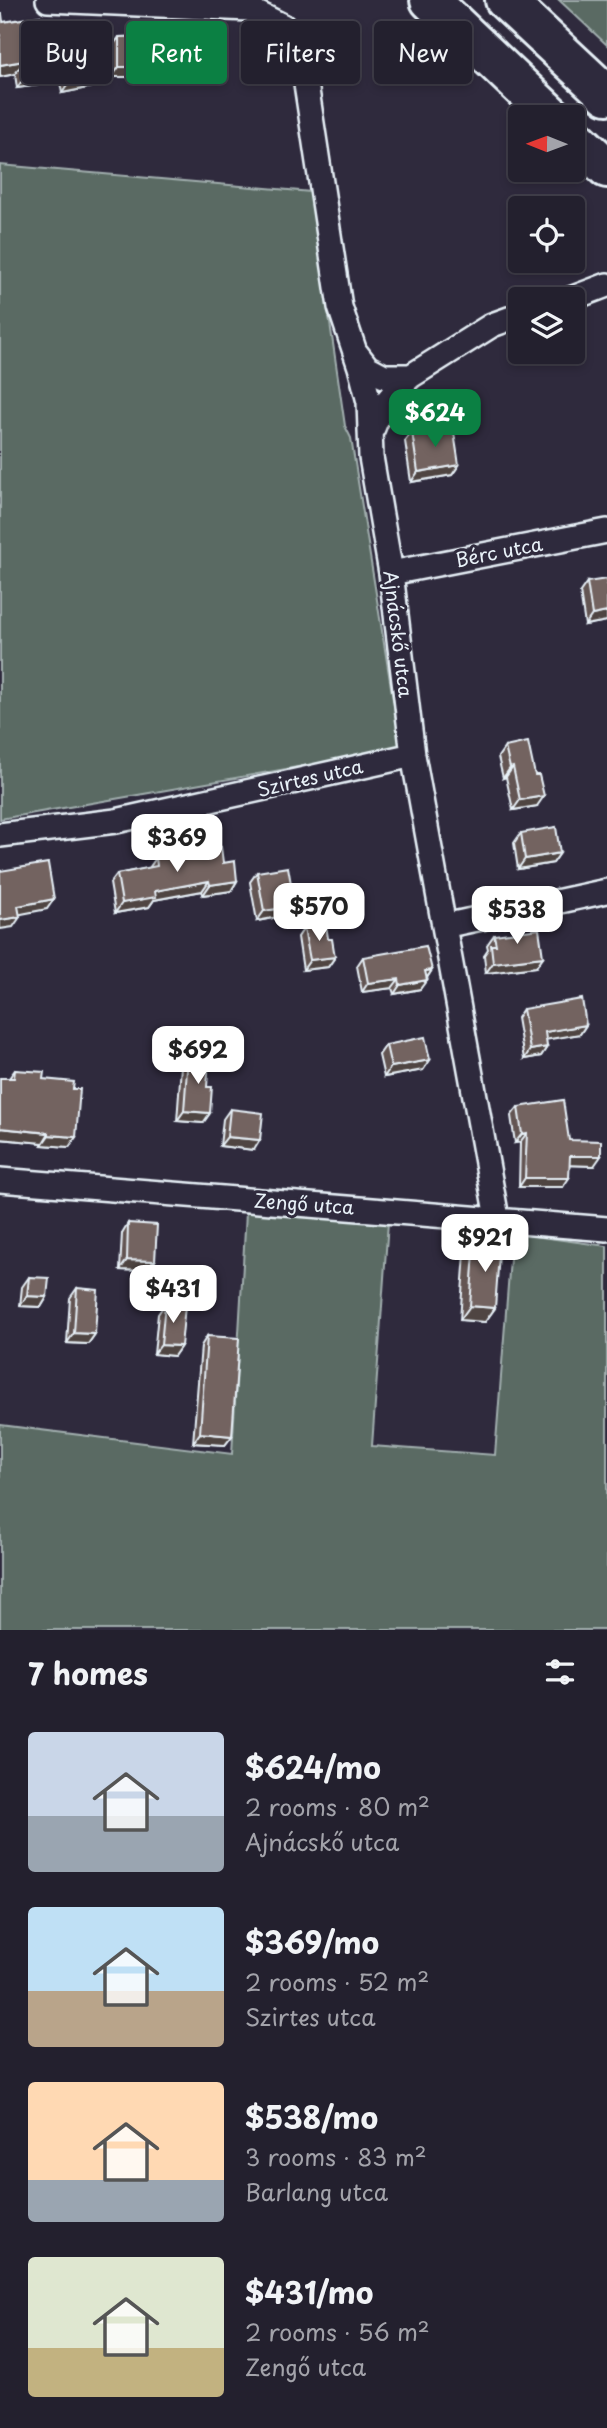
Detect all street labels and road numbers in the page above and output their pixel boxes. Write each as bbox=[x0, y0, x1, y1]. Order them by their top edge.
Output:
street label: Bérc utca bbox=[453, 529, 545, 573]
street label: Ajnácskő utca bbox=[377, 569, 421, 699]
street label: Szirtes utca bbox=[254, 751, 366, 803]
street label: Zengő utca bbox=[253, 1186, 355, 1220]

